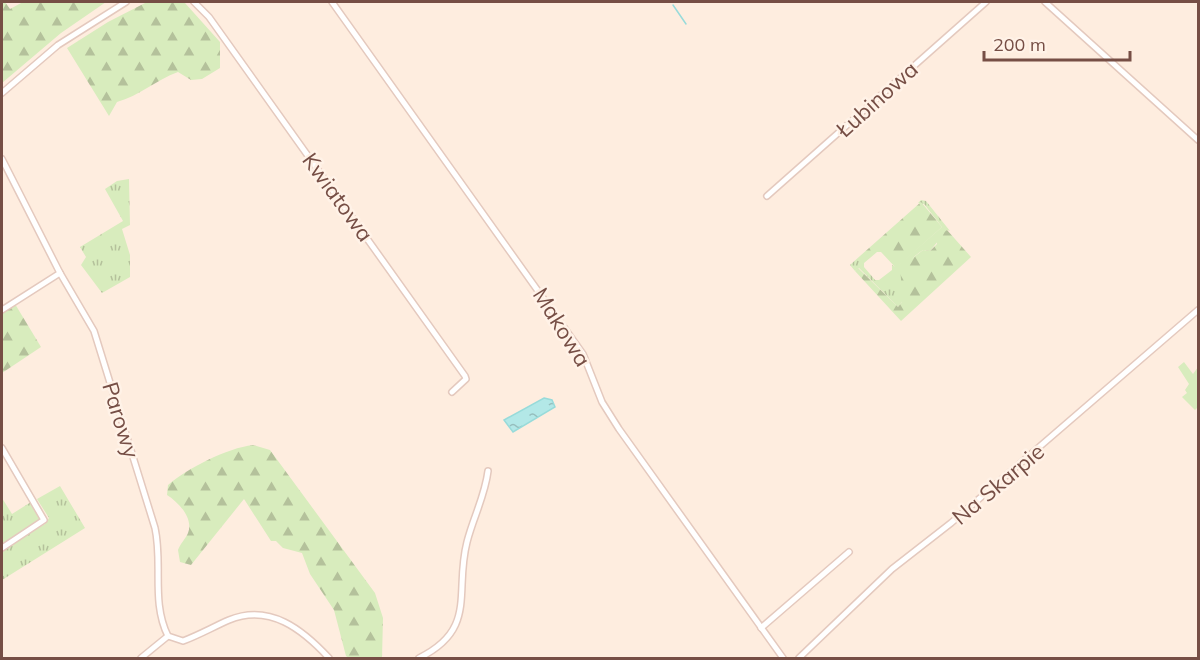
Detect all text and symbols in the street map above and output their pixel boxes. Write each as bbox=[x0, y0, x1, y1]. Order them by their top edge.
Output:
scale bar bbox=[984, 24, 1130, 62]
text: 200 m bbox=[993, 33, 1046, 56]
street label: Łubinowa bbox=[830, 55, 924, 144]
street label: Kwiatowa bbox=[296, 147, 380, 247]
street label: Makowa bbox=[527, 282, 597, 372]
street label: Parowy bbox=[96, 378, 146, 462]
street label: Na Skarpie bbox=[946, 437, 1050, 531]

